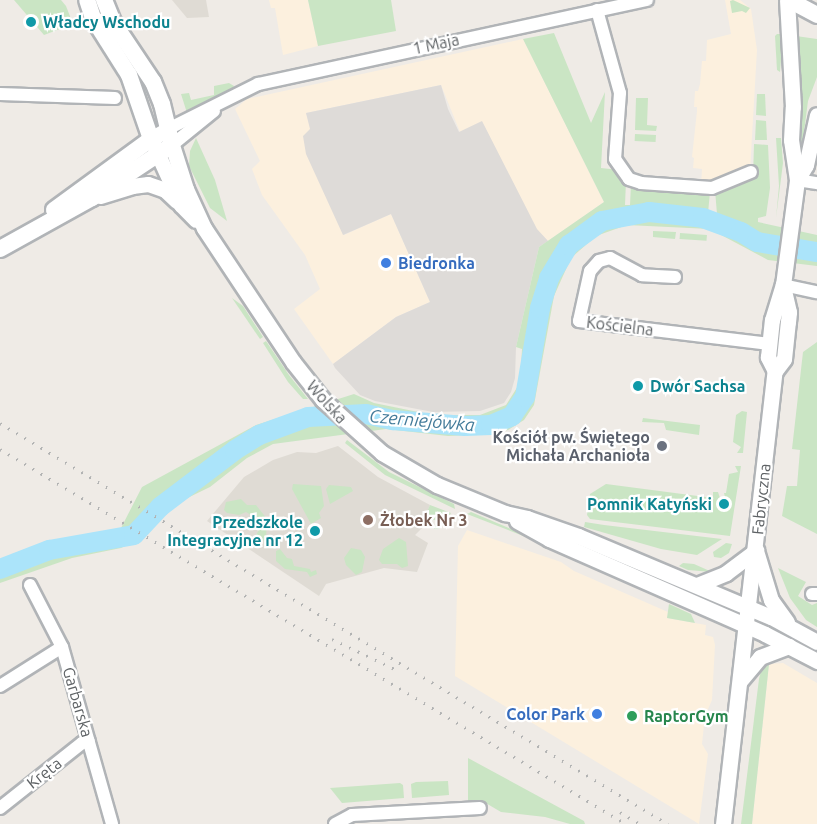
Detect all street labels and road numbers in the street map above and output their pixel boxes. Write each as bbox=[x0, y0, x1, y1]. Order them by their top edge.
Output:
street label: 1 Maja bbox=[411, 30, 461, 58]
street label: Kościelna bbox=[585, 312, 655, 340]
street label: Wolska bbox=[303, 376, 351, 428]
street label: Fabryczna bbox=[748, 462, 774, 536]
street label: Garbarska bbox=[59, 665, 97, 739]
street label: Kręta bbox=[23, 753, 65, 793]

